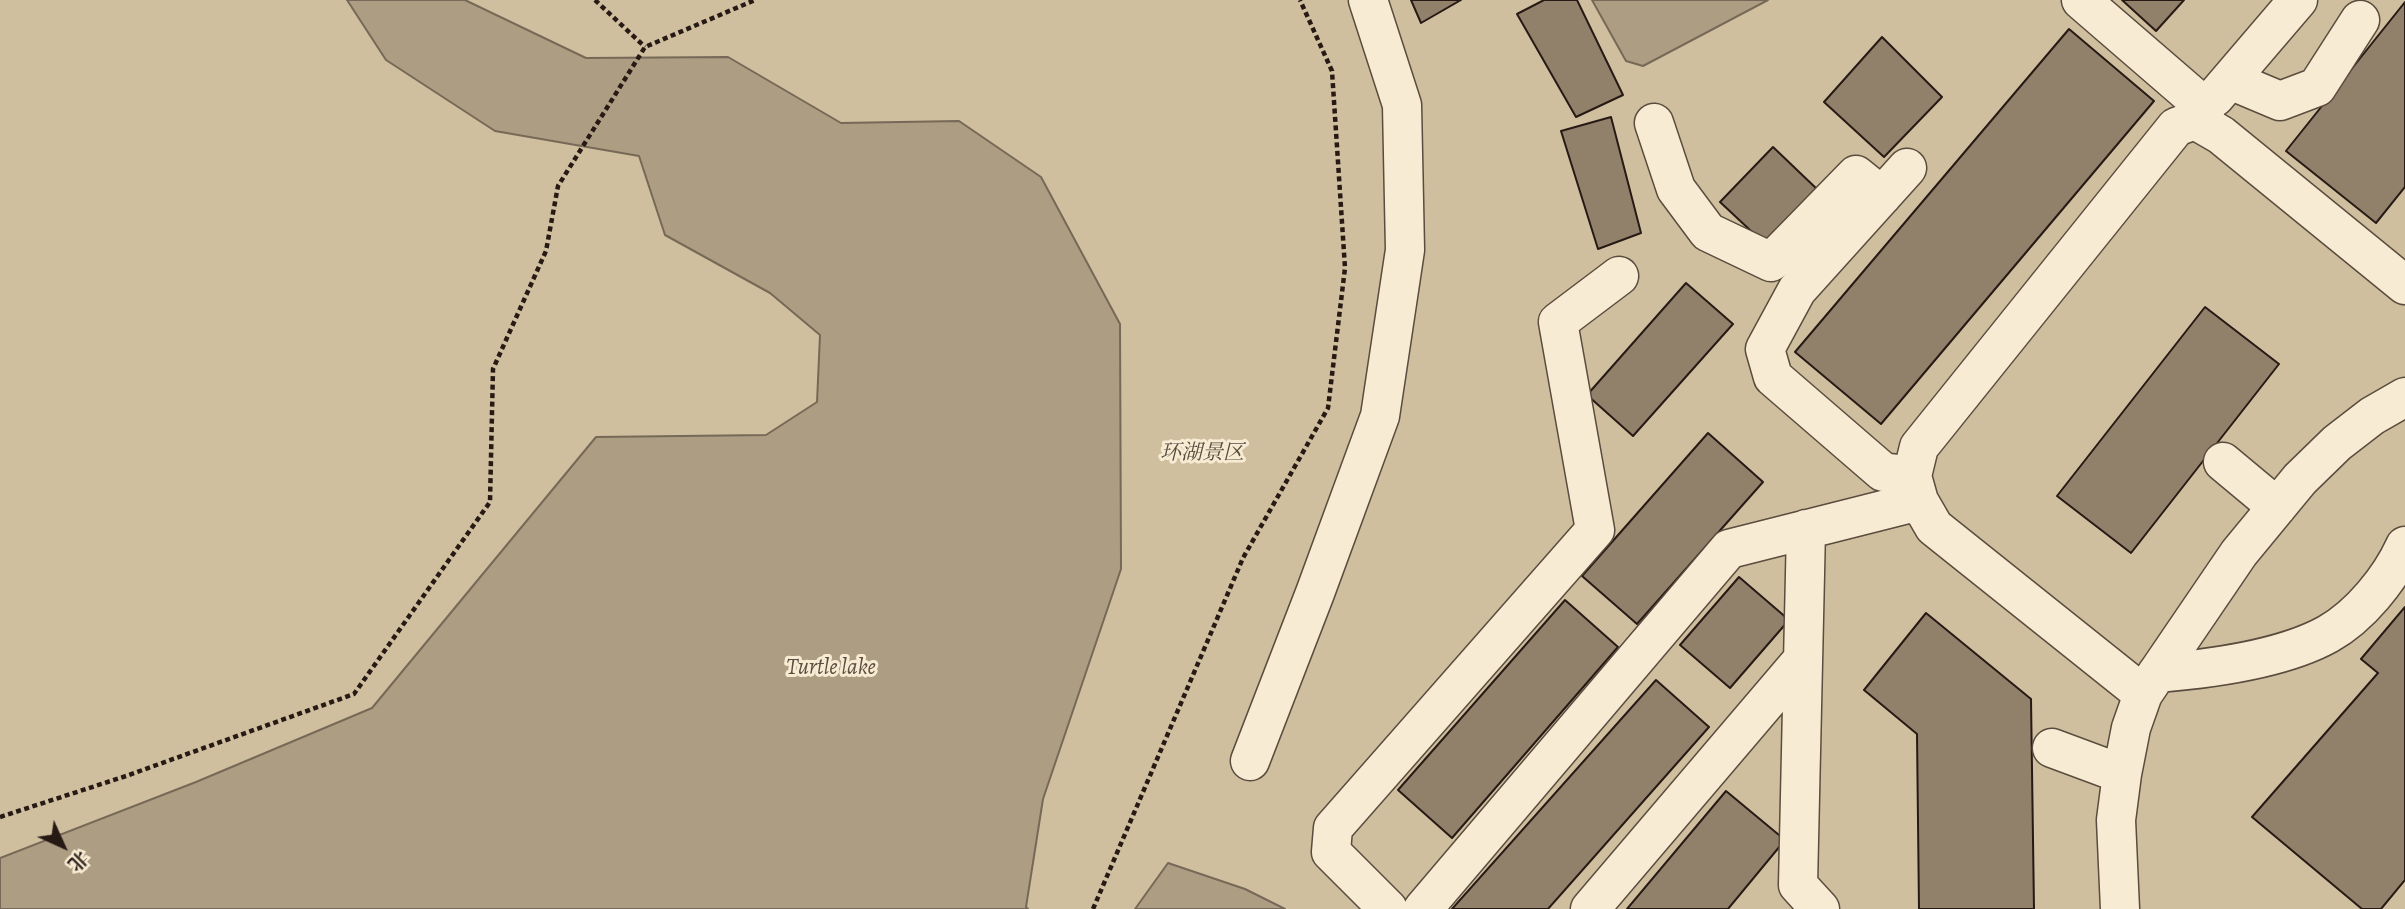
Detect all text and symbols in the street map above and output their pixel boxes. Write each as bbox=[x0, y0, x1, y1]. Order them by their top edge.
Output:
park label: 环湖景区 bbox=[1160, 441, 1244, 467]
water label: Turtle lake bbox=[786, 654, 876, 682]
north arrow bbox=[28, 811, 98, 881]
text: 北 bbox=[62, 845, 94, 877]

